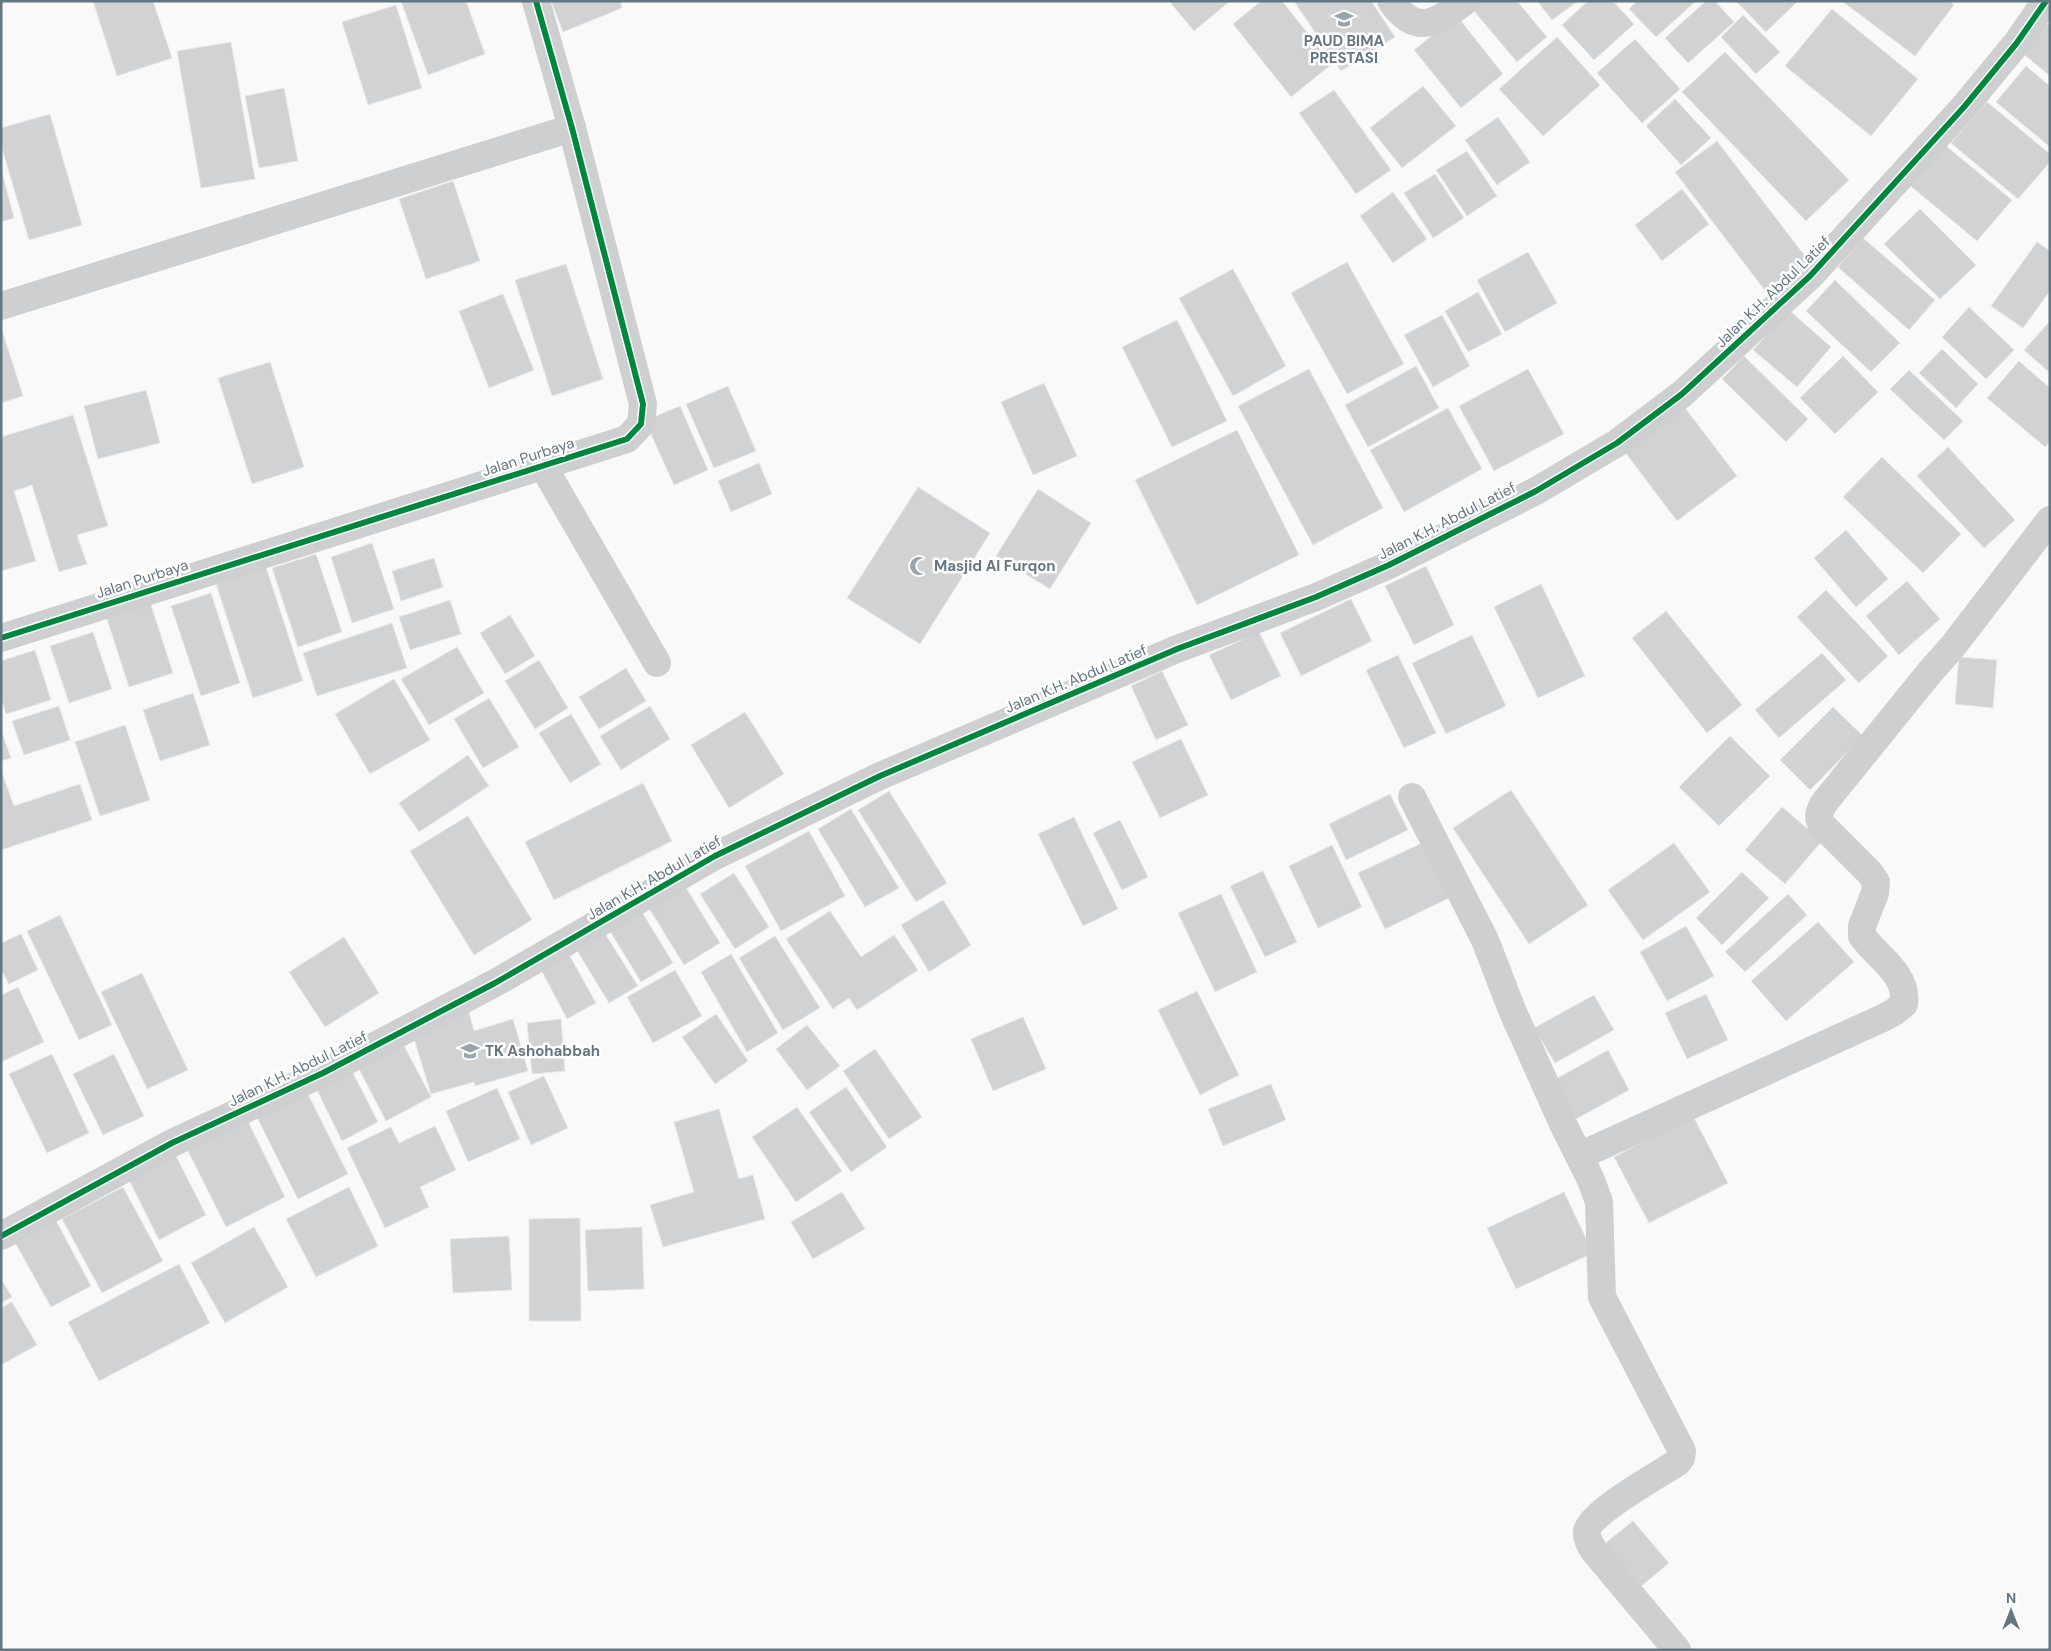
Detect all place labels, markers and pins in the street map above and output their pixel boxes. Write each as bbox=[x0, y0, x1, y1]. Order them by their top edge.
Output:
school or university icon: PAUD BIMA PRESTASI bbox=[1333, 8, 1355, 30]
place label: PAUD BIMA PRESTASI bbox=[1304, 31, 1385, 68]
mosque icon: Masjid Al Furqon bbox=[908, 555, 930, 577]
place label: Masjid Al Furqon bbox=[934, 556, 1056, 576]
school or university icon: TK Ashohabbah bbox=[459, 1040, 481, 1062]
place label: TK Ashohabbah bbox=[485, 1041, 600, 1061]

